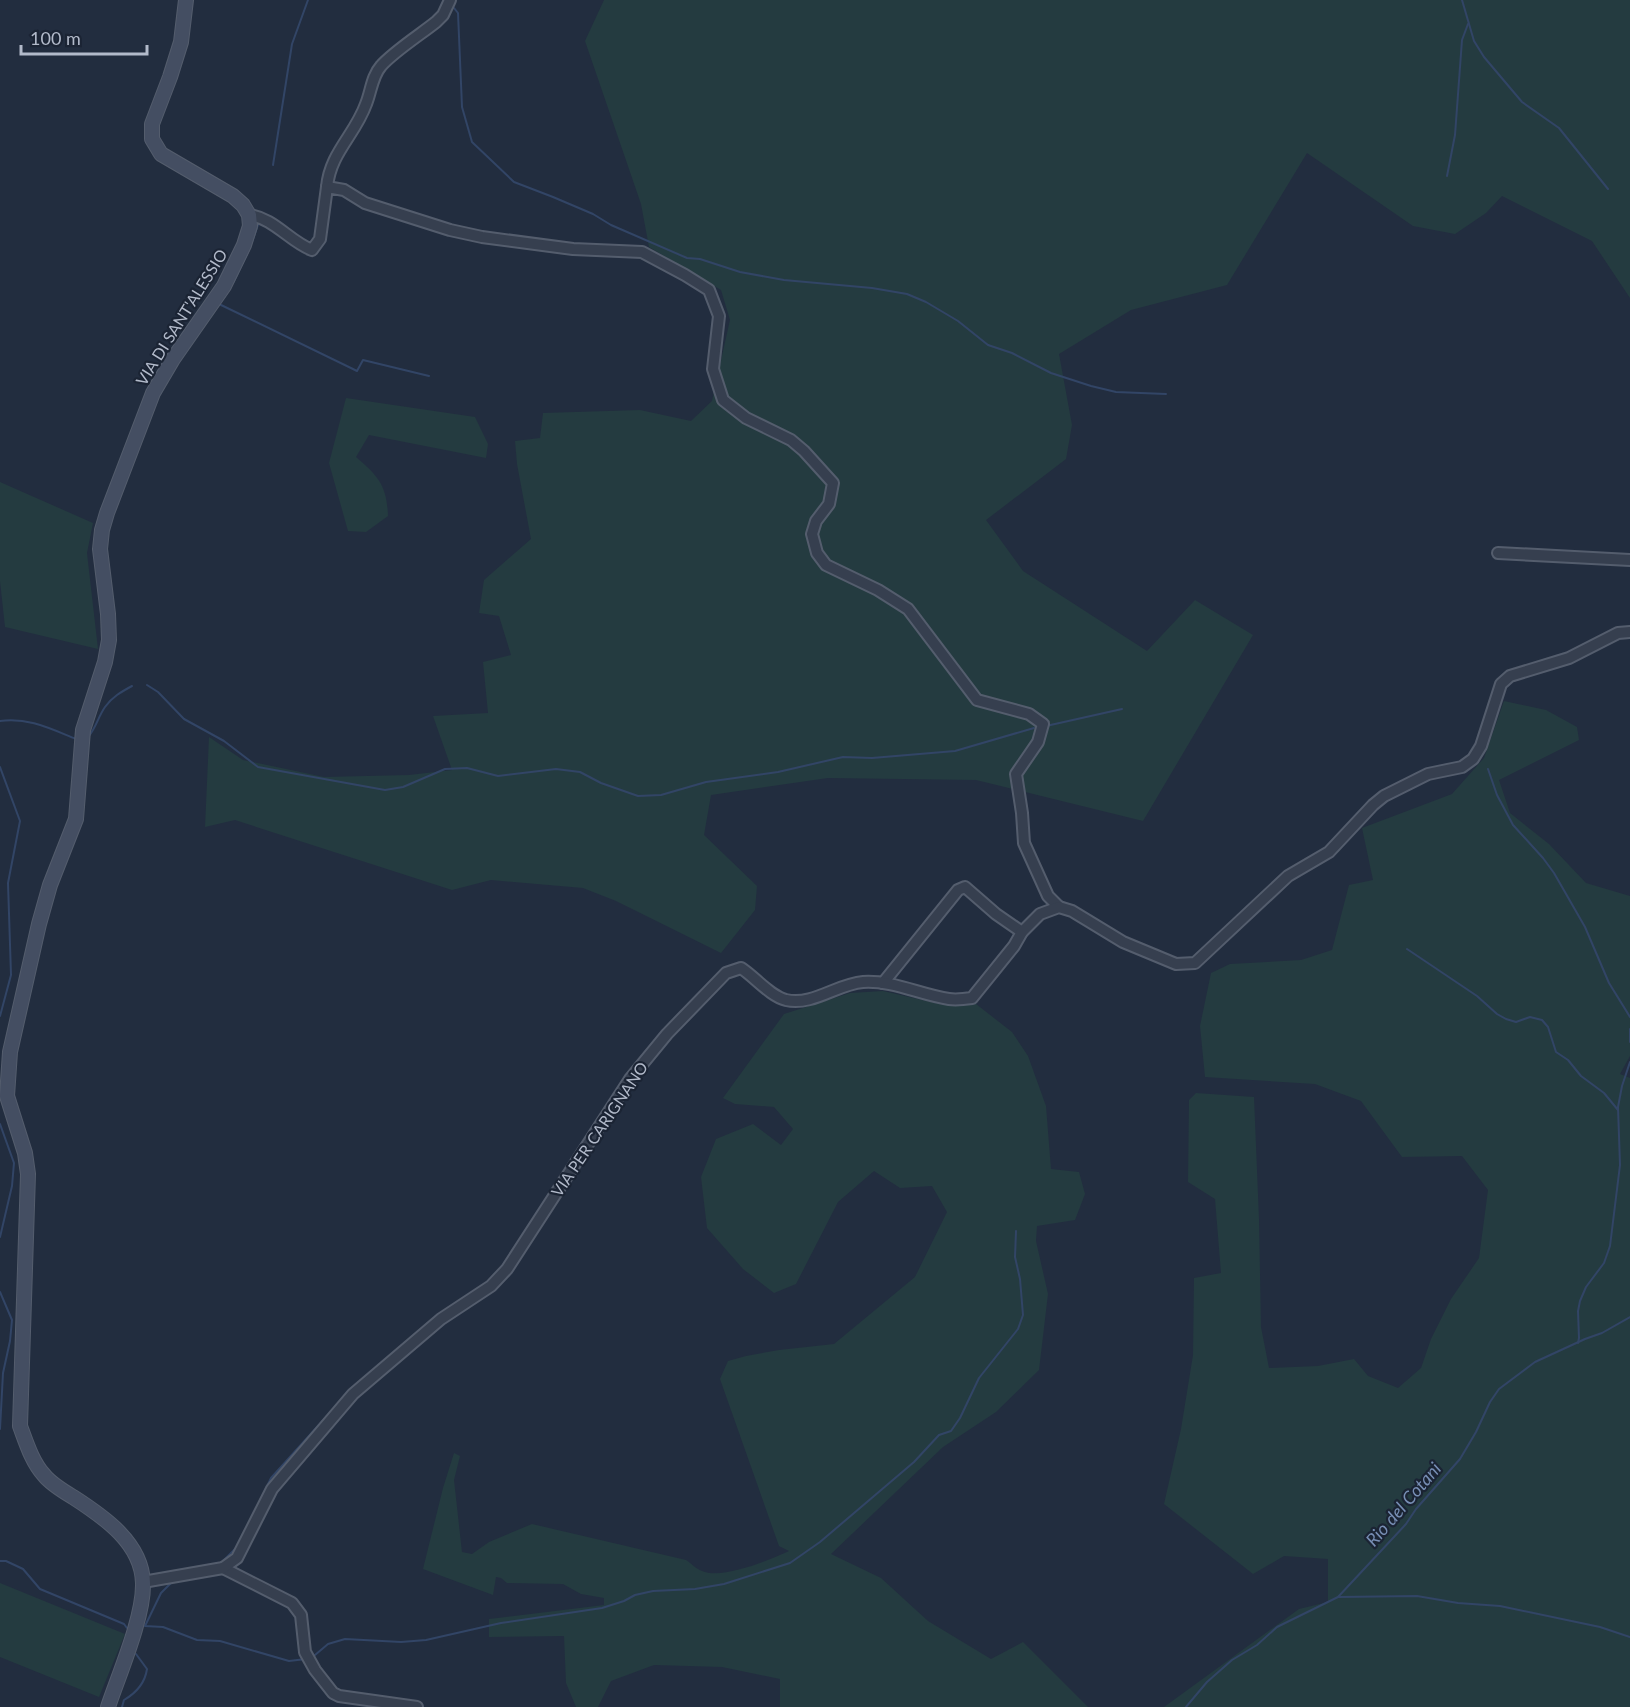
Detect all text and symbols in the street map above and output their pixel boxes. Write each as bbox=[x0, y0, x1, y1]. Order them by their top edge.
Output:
scale bar bbox=[21, 18, 147, 56]
text: 100 m bbox=[30, 27, 81, 49]
street label: VIA DI SANT'ALESSIO bbox=[131, 245, 231, 388]
street label: VIA PER CARIGNANO bbox=[547, 1058, 651, 1200]
water label: Rio del Cotani bbox=[1361, 1458, 1445, 1550]

